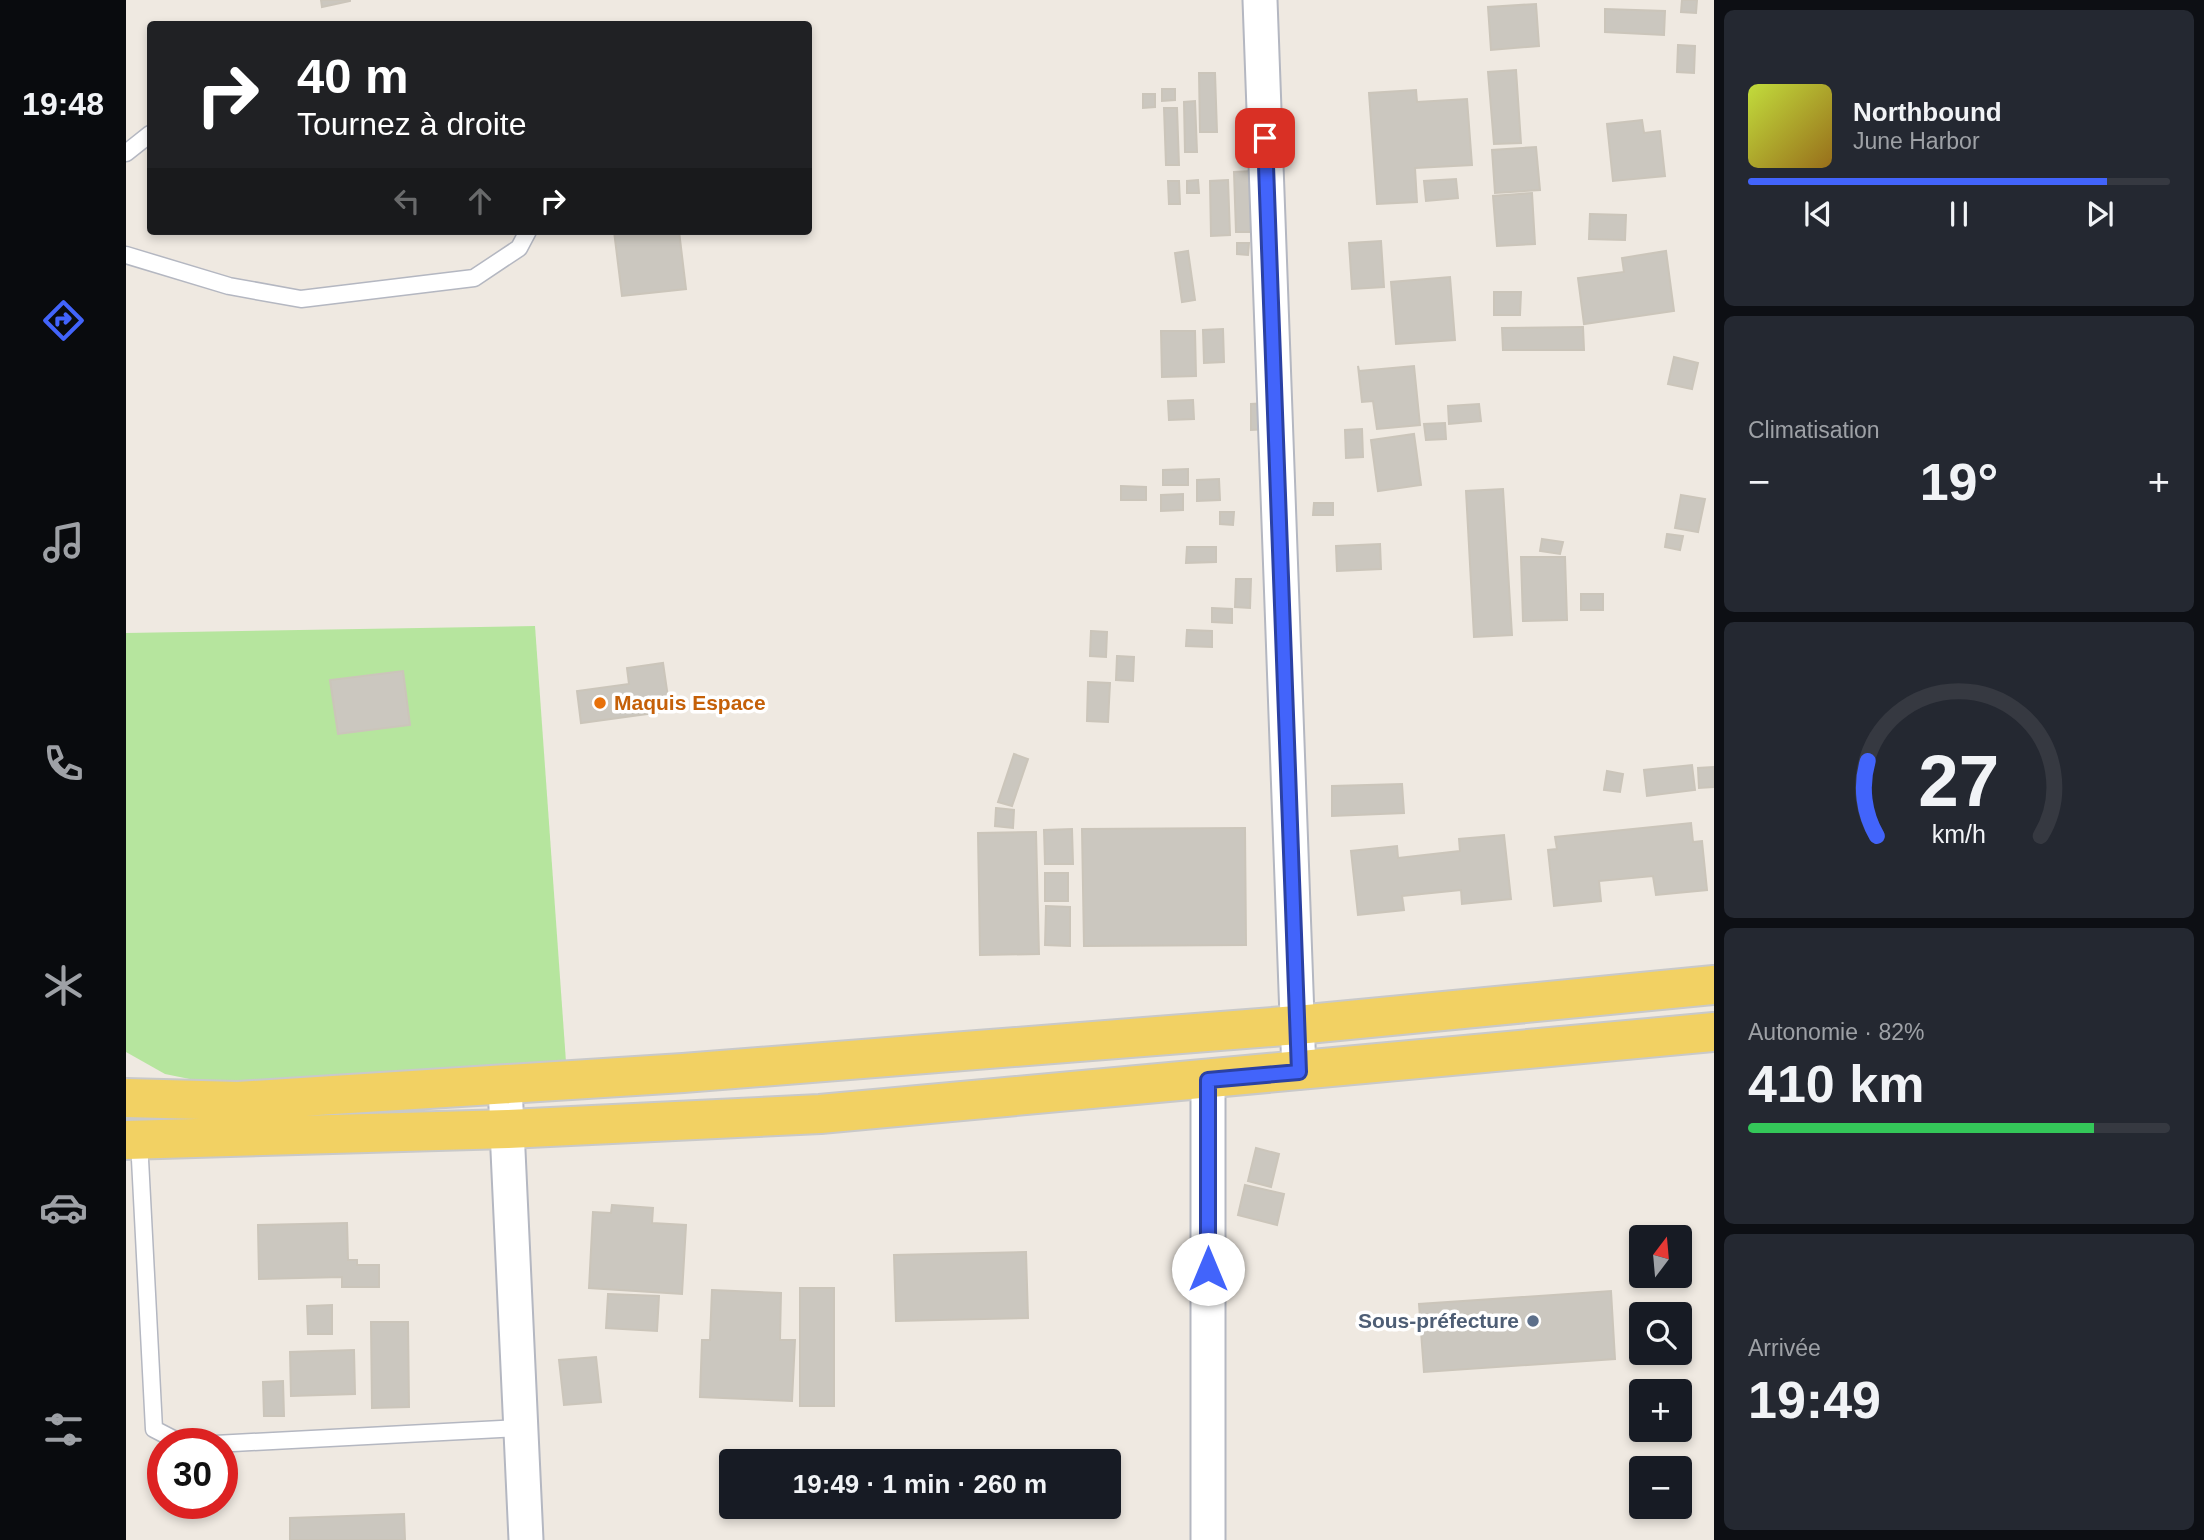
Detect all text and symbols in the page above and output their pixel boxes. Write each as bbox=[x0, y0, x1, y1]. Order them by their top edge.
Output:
icon: right bbox=[182, 49, 273, 140]
text: 40 m bbox=[297, 49, 409, 103]
text: 19:48 bbox=[22, 86, 104, 122]
text: Northbound bbox=[1853, 97, 2002, 127]
text: Tournez à droite bbox=[297, 106, 526, 142]
pin bbox=[1235, 108, 1295, 168]
icon: arrive bbox=[1246, 119, 1284, 157]
text: June Harbor bbox=[1853, 128, 1980, 154]
icon: left bbox=[388, 182, 426, 220]
icon: ahead bbox=[461, 182, 499, 220]
icon: right bbox=[534, 182, 572, 220]
icon: previous bbox=[1799, 195, 1837, 233]
icon: pause bbox=[1940, 195, 1978, 233]
icon: next bbox=[2081, 195, 2119, 233]
icon: directions bbox=[39, 296, 88, 345]
text: Climatisation bbox=[1748, 417, 1880, 443]
text: 19° bbox=[1920, 453, 1998, 511]
text: − bbox=[1748, 461, 1770, 503]
text: + bbox=[2148, 461, 2170, 503]
icon: music bbox=[39, 518, 88, 567]
place label: Maquis Espace bbox=[614, 691, 766, 714]
marker: Maquis Espace bbox=[592, 695, 608, 711]
icon: phone bbox=[39, 739, 88, 788]
text: 27 bbox=[1919, 740, 1999, 821]
text: km/h bbox=[1932, 820, 1986, 848]
icon: climate bbox=[39, 961, 88, 1010]
text: Autonomie · 82% bbox=[1748, 1019, 1924, 1045]
text: 410 km bbox=[1748, 1055, 1924, 1113]
icon: car bbox=[39, 1183, 88, 1232]
north arrow bbox=[1629, 1225, 1692, 1288]
map controls bbox=[1629, 1225, 1692, 1519]
position arrow bbox=[1171, 1232, 1245, 1306]
button: search bbox=[1629, 1302, 1692, 1365]
place label: Sous-préfecture bbox=[1358, 1309, 1519, 1332]
marker: Sous-préfecture bbox=[1525, 1313, 1541, 1329]
text: Arrivée bbox=[1748, 1335, 1821, 1361]
text: 19:49 bbox=[1748, 1371, 1881, 1429]
button: + bbox=[1629, 1379, 1692, 1442]
icon: filters bbox=[39, 1405, 88, 1454]
speed limit sign: 30 bbox=[147, 1428, 238, 1519]
button: − bbox=[1629, 1456, 1692, 1519]
text: 19:49 · 1 min · 260 m bbox=[793, 1469, 1047, 1499]

